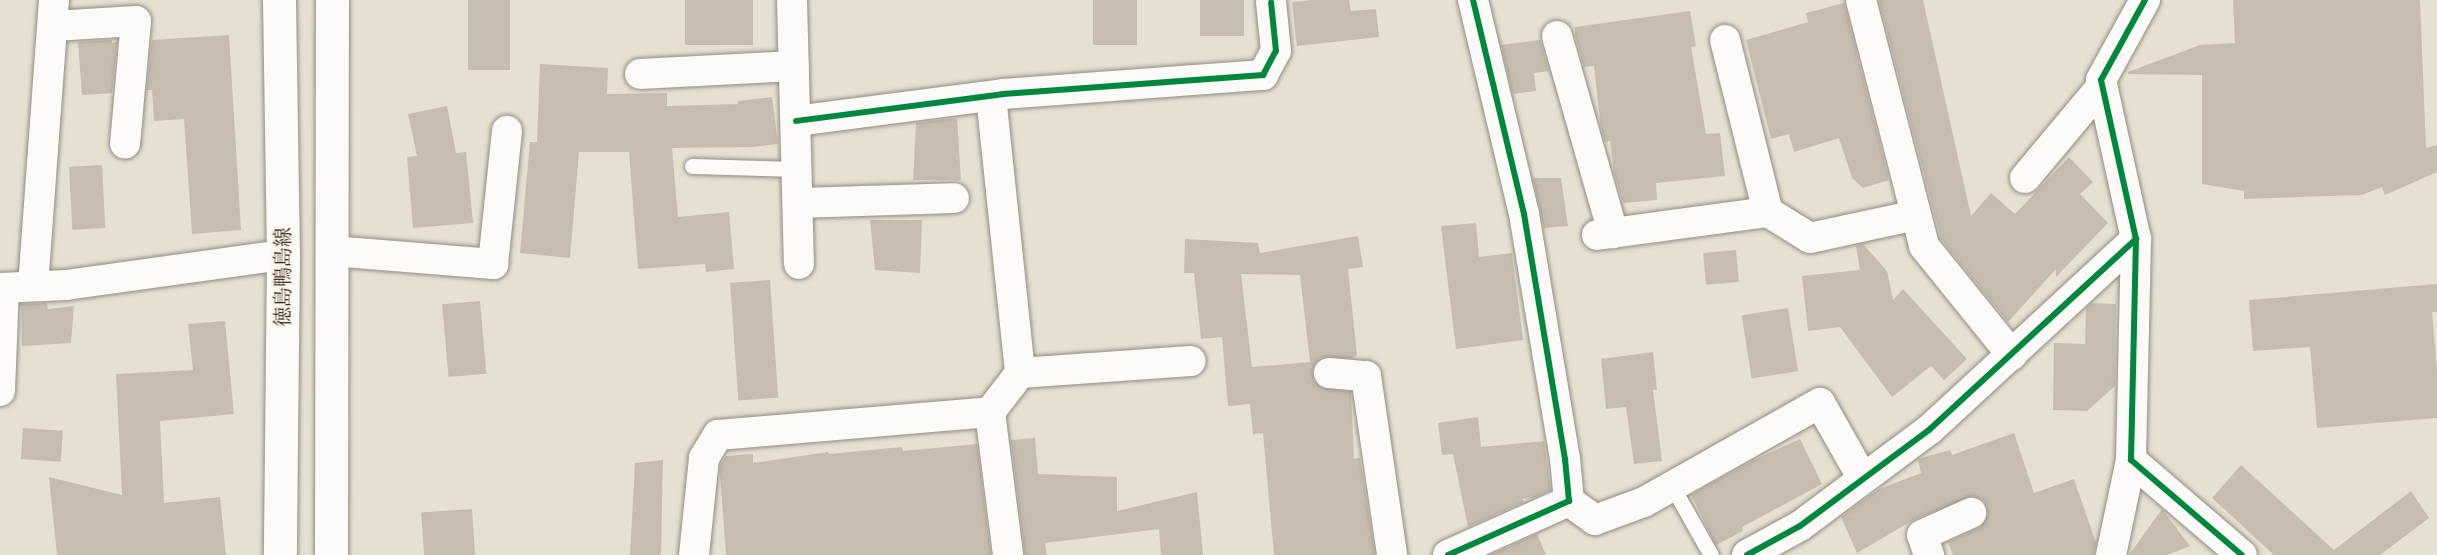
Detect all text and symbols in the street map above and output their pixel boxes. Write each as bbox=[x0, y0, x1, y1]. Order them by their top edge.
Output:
street label: 徳島鴨島線 bbox=[270, 227, 294, 327]

